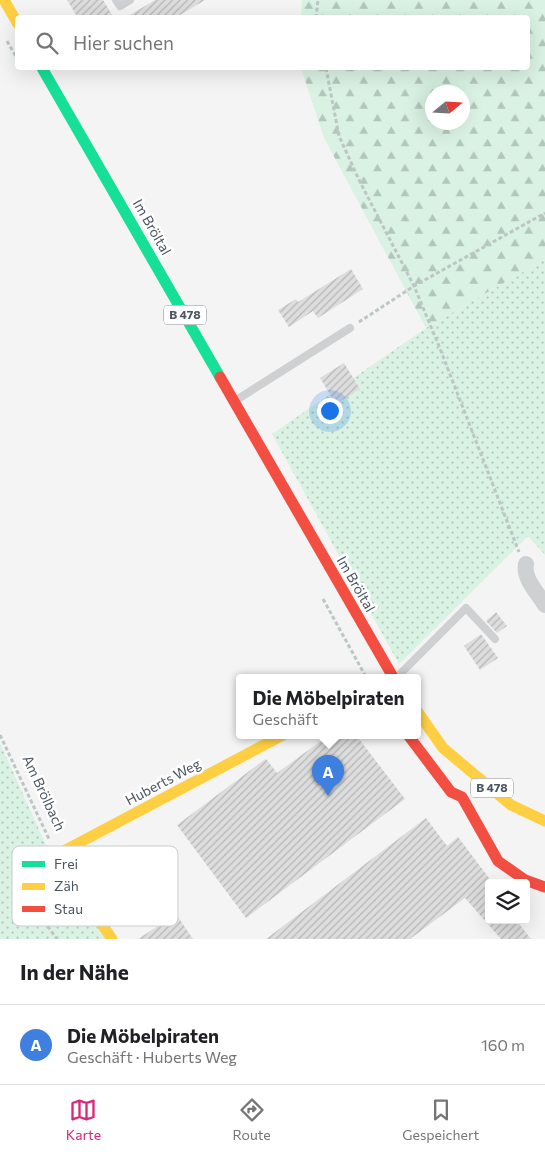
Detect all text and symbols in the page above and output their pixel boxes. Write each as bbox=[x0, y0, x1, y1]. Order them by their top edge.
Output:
search box bbox=[15, 15, 530, 70]
icon: search bbox=[33, 29, 61, 57]
text: Hier suchen bbox=[73, 31, 174, 54]
north arrow bbox=[425, 85, 470, 130]
street label: Im Bröltal bbox=[130, 196, 175, 258]
road number: B 478 bbox=[164, 306, 206, 324]
your location bbox=[317, 398, 343, 424]
street label: Im Bröltal bbox=[334, 553, 379, 615]
popup bbox=[236, 674, 421, 739]
text: Die Möbelpiraten bbox=[253, 686, 404, 709]
text: Geschäft bbox=[253, 709, 318, 728]
street label: Am Brölbach bbox=[20, 752, 69, 833]
street label: Huberts Weg bbox=[122, 754, 204, 808]
pin: A bbox=[312, 755, 344, 796]
road number: B 478 bbox=[471, 778, 513, 798]
legend bbox=[12, 846, 178, 926]
text: Frei bbox=[54, 855, 78, 872]
text: Zäh bbox=[54, 877, 79, 894]
map controls bbox=[485, 879, 530, 924]
button: layers bbox=[485, 879, 530, 924]
text: Stau bbox=[54, 900, 83, 917]
text: In der Nähe bbox=[20, 959, 129, 984]
text: Die Möbelpiraten bbox=[67, 1024, 219, 1047]
text: A bbox=[30, 1035, 42, 1054]
text: 160 m bbox=[481, 1035, 525, 1054]
text: Geschäft · Huberts Weg bbox=[67, 1047, 237, 1066]
tab: Karte bbox=[66, 1096, 101, 1143]
tab: Route bbox=[233, 1096, 271, 1143]
tab: Gespeichert bbox=[402, 1096, 479, 1143]

